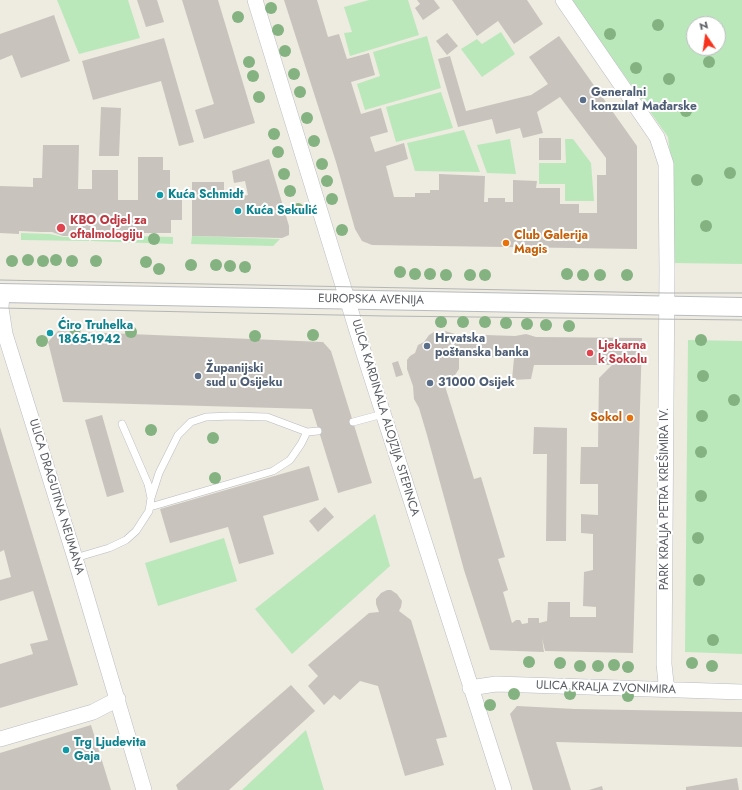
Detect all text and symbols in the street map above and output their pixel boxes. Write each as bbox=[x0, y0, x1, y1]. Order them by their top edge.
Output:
north arrow bbox=[686, 16, 726, 56]
text: N bbox=[697, 17, 710, 34]
place label: Generalni konzulat Mađarske bbox=[591, 86, 697, 114]
marker: Generalni konzulat Mađarske bbox=[578, 95, 588, 105]
place label: Kuća Schmidt bbox=[168, 188, 244, 202]
marker: Kuća Schmidt bbox=[155, 190, 165, 200]
place label: Kuća Sekulić bbox=[246, 204, 317, 218]
marker: Kuća Sekulić bbox=[233, 206, 243, 216]
place label: KBO Odjel za oftalmologiju bbox=[70, 214, 147, 242]
marker: KBO Odjel za oftalmologiju bbox=[55, 222, 67, 234]
place label: Club Galerija Magis bbox=[514, 229, 588, 257]
marker: Club Galerija Magis bbox=[501, 238, 511, 248]
street label: EUROPSKA AVENIJA bbox=[318, 292, 424, 308]
street label: ULICA KARDINALA ALOJZIJA STEPINCA bbox=[348, 318, 422, 518]
place label: Ćiro Truhelka 1865-1942 bbox=[58, 319, 133, 347]
marker: Ćiro Truhelka 1865-1942 bbox=[45, 328, 55, 338]
place label: Hrvatska poštanska banka bbox=[435, 332, 529, 360]
place label: Ljekarna k Sokolu bbox=[598, 339, 647, 367]
marker: Hrvatska poštanska banka bbox=[422, 341, 432, 351]
marker: Ljekarna k Sokolu bbox=[585, 348, 595, 358]
place label: Županijski sud u Osijeku bbox=[206, 362, 282, 390]
marker: Županijski sud u Osijeku bbox=[193, 371, 203, 381]
place label: 31000 Osijek bbox=[438, 376, 515, 390]
marker: 31000 Osijek bbox=[425, 378, 435, 388]
street label: PARK KRALJA PETRA KREŠIMIRA IV. bbox=[658, 408, 672, 590]
place label: Sokol bbox=[590, 411, 622, 425]
marker: Sokol bbox=[625, 413, 635, 423]
street label: ULICA DRAGUTINA NEUMANA bbox=[25, 417, 87, 577]
street label: ULICA KRALJA ZVONIMIRA bbox=[536, 678, 676, 698]
place label: Trg Ljudevita Gaja bbox=[74, 736, 146, 764]
marker: Trg Ljudevita Gaja bbox=[61, 745, 71, 755]

